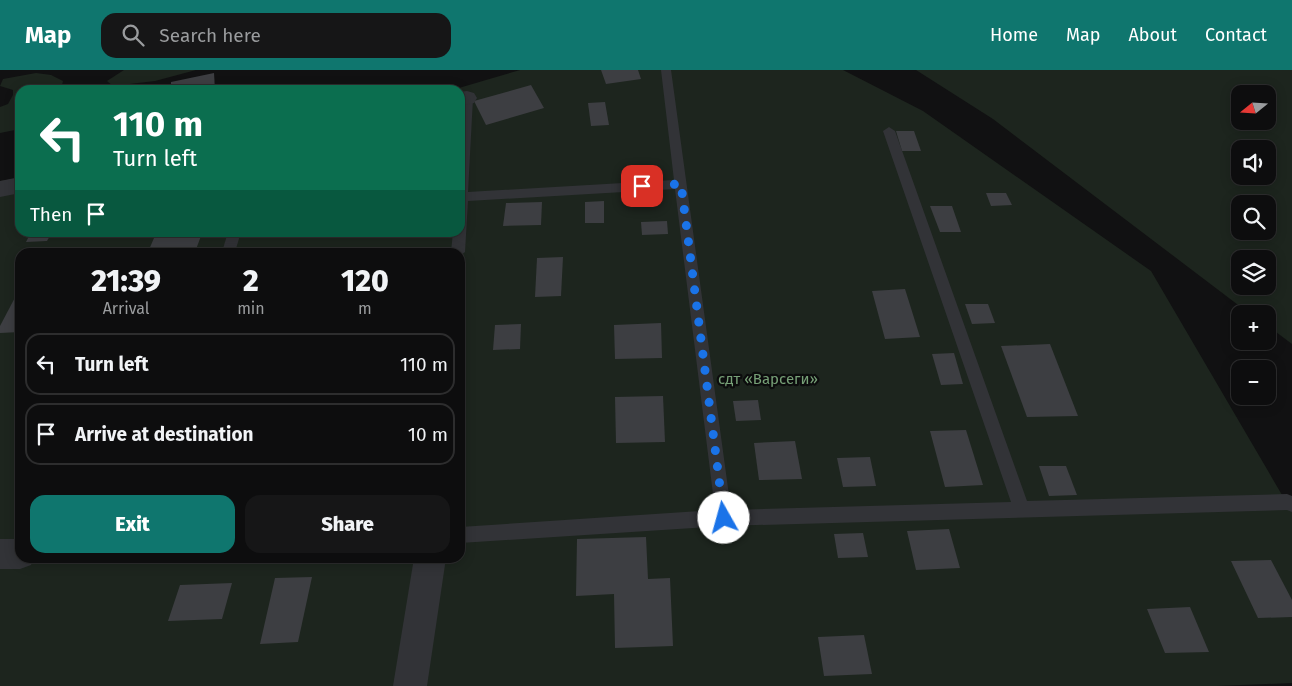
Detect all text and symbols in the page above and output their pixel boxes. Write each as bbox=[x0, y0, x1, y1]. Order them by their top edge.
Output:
search box bbox=[101, 13, 451, 58]
text: Map bbox=[25, 21, 71, 49]
icon: search bbox=[119, 21, 147, 49]
text: Search here bbox=[159, 24, 261, 47]
text: Home bbox=[990, 24, 1038, 46]
text: Map bbox=[1066, 24, 1100, 46]
text: About bbox=[1128, 24, 1177, 46]
text: Contact bbox=[1205, 24, 1267, 46]
north arrow bbox=[1231, 85, 1276, 130]
map controls bbox=[1231, 85, 1276, 405]
text: 110 m bbox=[113, 103, 203, 145]
icon: left bbox=[30, 105, 95, 170]
button: sound bbox=[1231, 140, 1276, 185]
text: Turn left bbox=[113, 145, 197, 172]
pin bbox=[621, 165, 663, 207]
icon: arrive bbox=[628, 172, 656, 200]
button: search bbox=[1231, 195, 1276, 240]
icon: arrive bbox=[82, 200, 110, 228]
text: Then bbox=[30, 203, 72, 226]
button: layers bbox=[1231, 250, 1276, 295]
text: 21:39 bbox=[91, 263, 161, 299]
text: 2 bbox=[243, 263, 259, 299]
text: 120 bbox=[341, 263, 389, 299]
text: Arrival bbox=[103, 299, 150, 318]
text: min bbox=[237, 299, 265, 318]
text: m bbox=[358, 299, 372, 318]
button: + bbox=[1231, 305, 1276, 350]
icon: left bbox=[32, 350, 60, 378]
text: Turn left bbox=[75, 353, 149, 376]
text: 110 m bbox=[400, 353, 448, 376]
button: − bbox=[1231, 360, 1276, 405]
park label: сдт «Варсеги» bbox=[718, 370, 818, 388]
icon: arrive bbox=[32, 420, 60, 448]
text: Arrive at destination bbox=[75, 423, 254, 446]
text: 10 m bbox=[408, 423, 448, 446]
position arrow bbox=[697, 491, 749, 543]
button: Exit bbox=[30, 495, 235, 553]
button: Share bbox=[245, 495, 450, 553]

